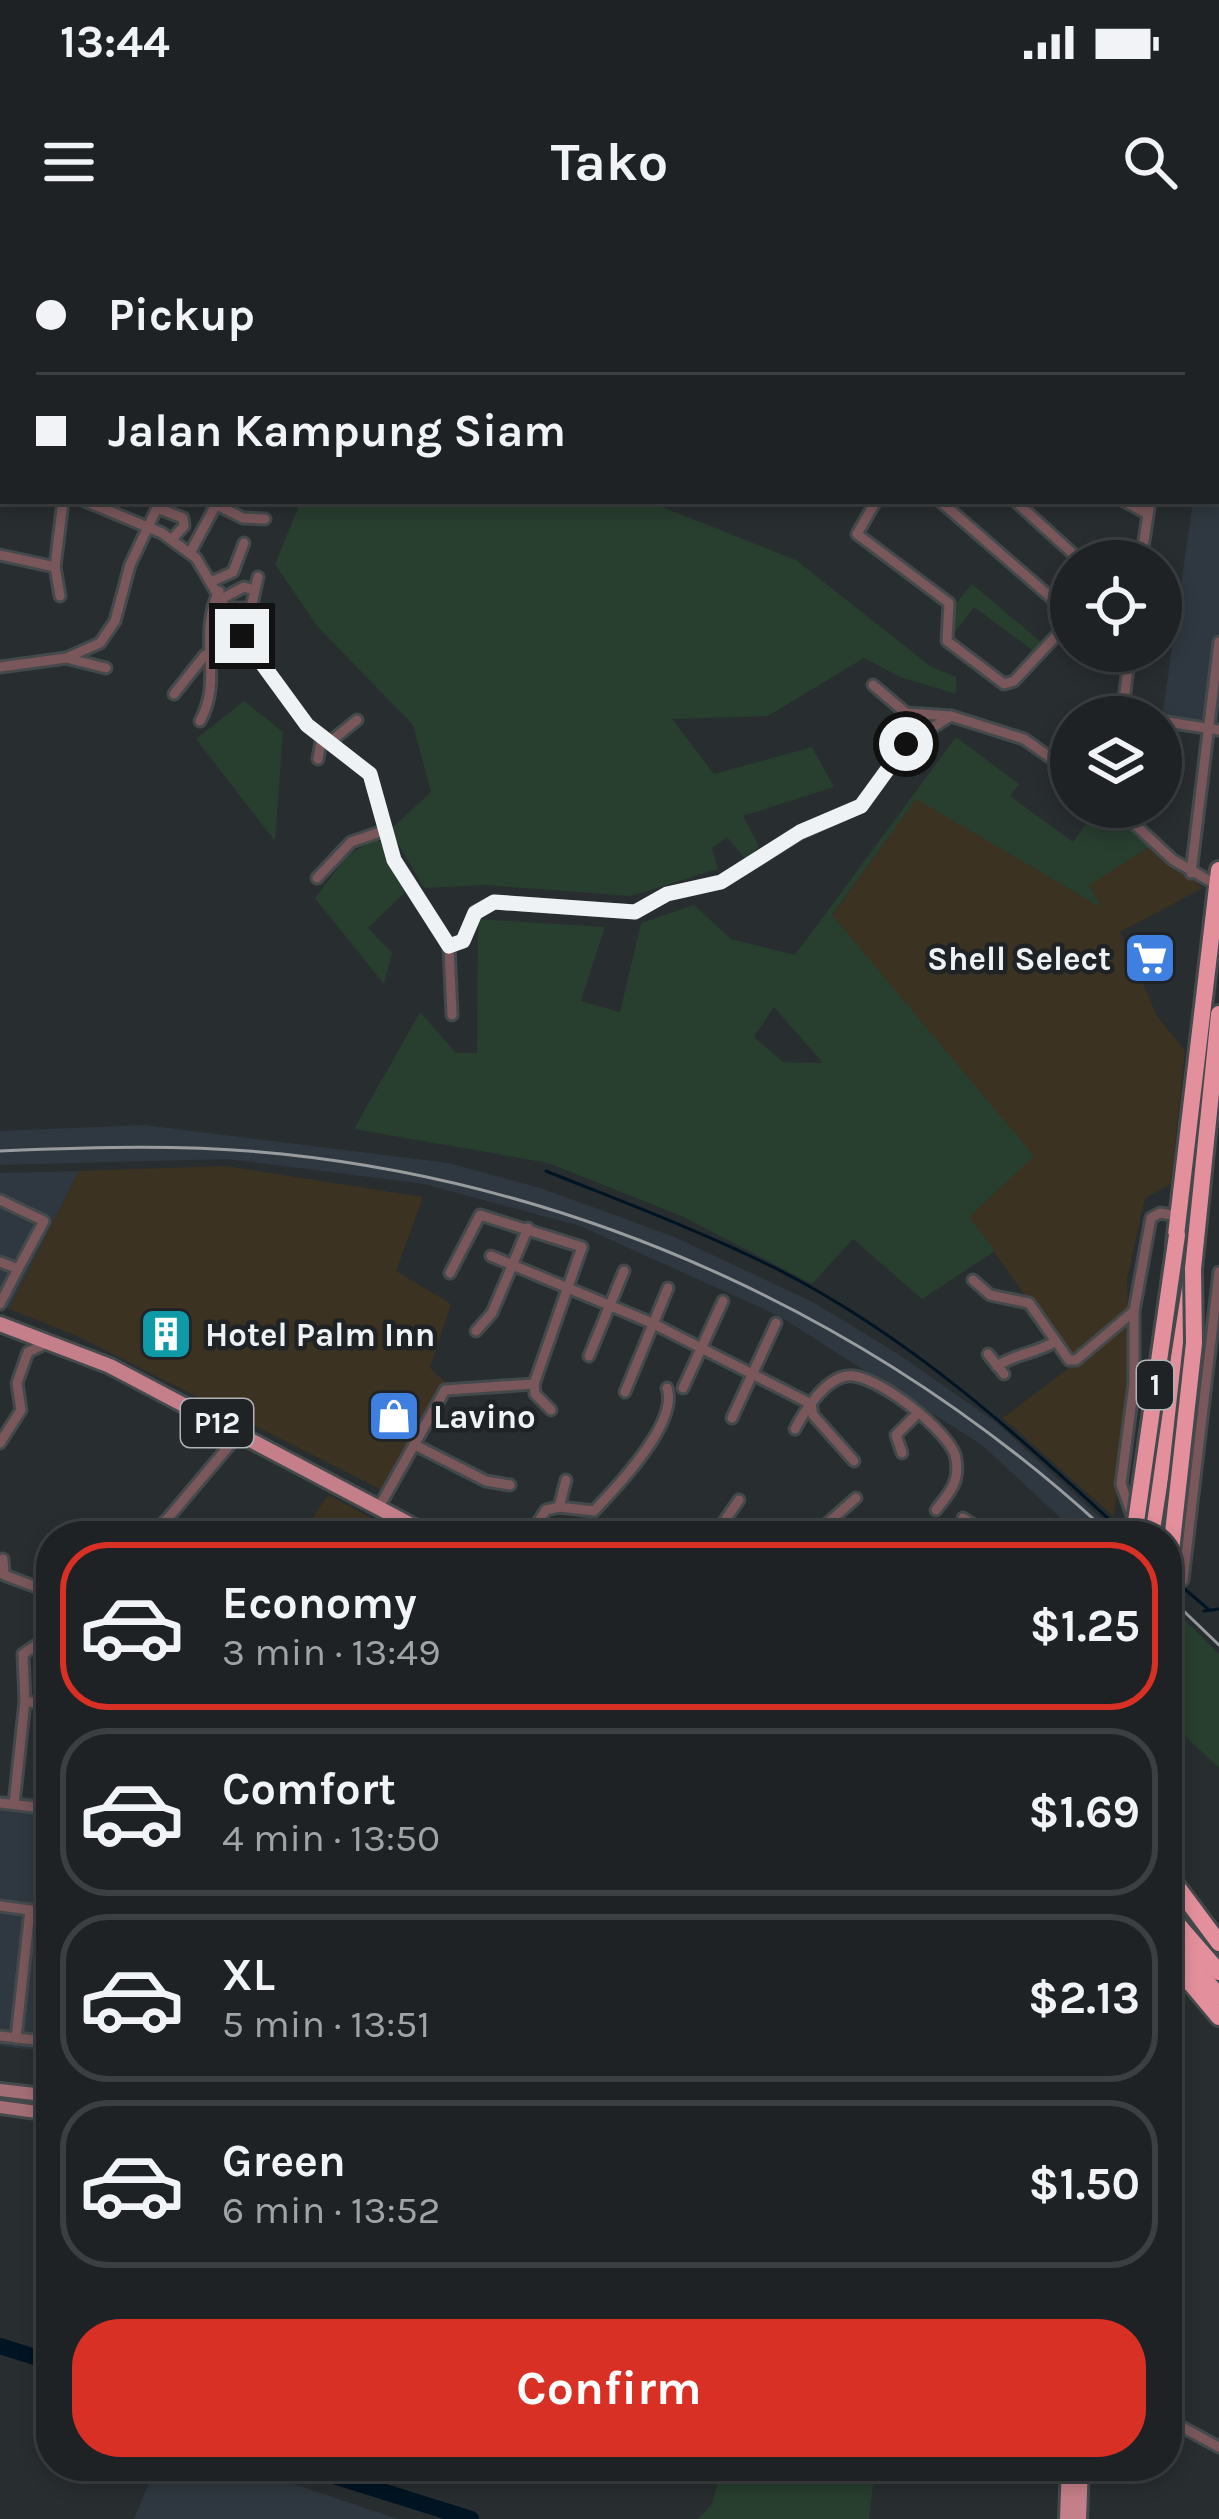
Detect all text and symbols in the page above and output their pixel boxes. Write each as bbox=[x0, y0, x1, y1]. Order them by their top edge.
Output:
text: 13:44 bbox=[60, 16, 170, 68]
icon: menu bbox=[36, 129, 102, 195]
icon: search bbox=[1117, 129, 1183, 195]
text: Tako bbox=[551, 130, 668, 194]
text: Pickup bbox=[108, 289, 255, 341]
text: Jalan Kampung Siam bbox=[108, 405, 566, 457]
map controls bbox=[1050, 540, 1182, 828]
button: locate bbox=[1050, 540, 1182, 672]
route end bbox=[215, 609, 269, 663]
button: layers bbox=[1050, 696, 1182, 828]
route start bbox=[879, 717, 933, 771]
supermarket icon: Shell Select bbox=[1122, 930, 1178, 986]
place label: Shell Select bbox=[927, 940, 1111, 978]
building icon: Hotel Palm Inn bbox=[138, 1306, 194, 1362]
place label: Hotel Palm Inn bbox=[205, 1316, 435, 1354]
road number: 1 bbox=[1137, 1361, 1173, 1409]
shop icon: Lavino bbox=[366, 1388, 422, 1444]
place label: Lavino bbox=[433, 1398, 536, 1436]
road number: P12 bbox=[181, 1399, 253, 1447]
icon: car bbox=[78, 1572, 186, 1680]
text: Economy bbox=[222, 1577, 417, 1629]
text: $1.25 bbox=[1030, 1600, 1140, 1652]
text: 3 min · 13:49 bbox=[222, 1629, 441, 1675]
icon: car bbox=[78, 1758, 186, 1866]
text: Comfort bbox=[222, 1763, 396, 1815]
text: $1.69 bbox=[1029, 1786, 1140, 1838]
text: 4 min · 13:50 bbox=[222, 1815, 440, 1861]
icon: car bbox=[78, 1944, 186, 2052]
text: XL bbox=[222, 1949, 275, 2001]
text: $2.13 bbox=[1028, 1972, 1140, 2024]
text: 5 min · 13:51 bbox=[222, 2001, 430, 2047]
icon: car bbox=[78, 2130, 186, 2238]
text: Green bbox=[222, 2135, 346, 2187]
text: $1.50 bbox=[1029, 2158, 1140, 2210]
text: 6 min · 13:52 bbox=[222, 2187, 440, 2233]
button: Confirm bbox=[72, 2319, 1146, 2457]

